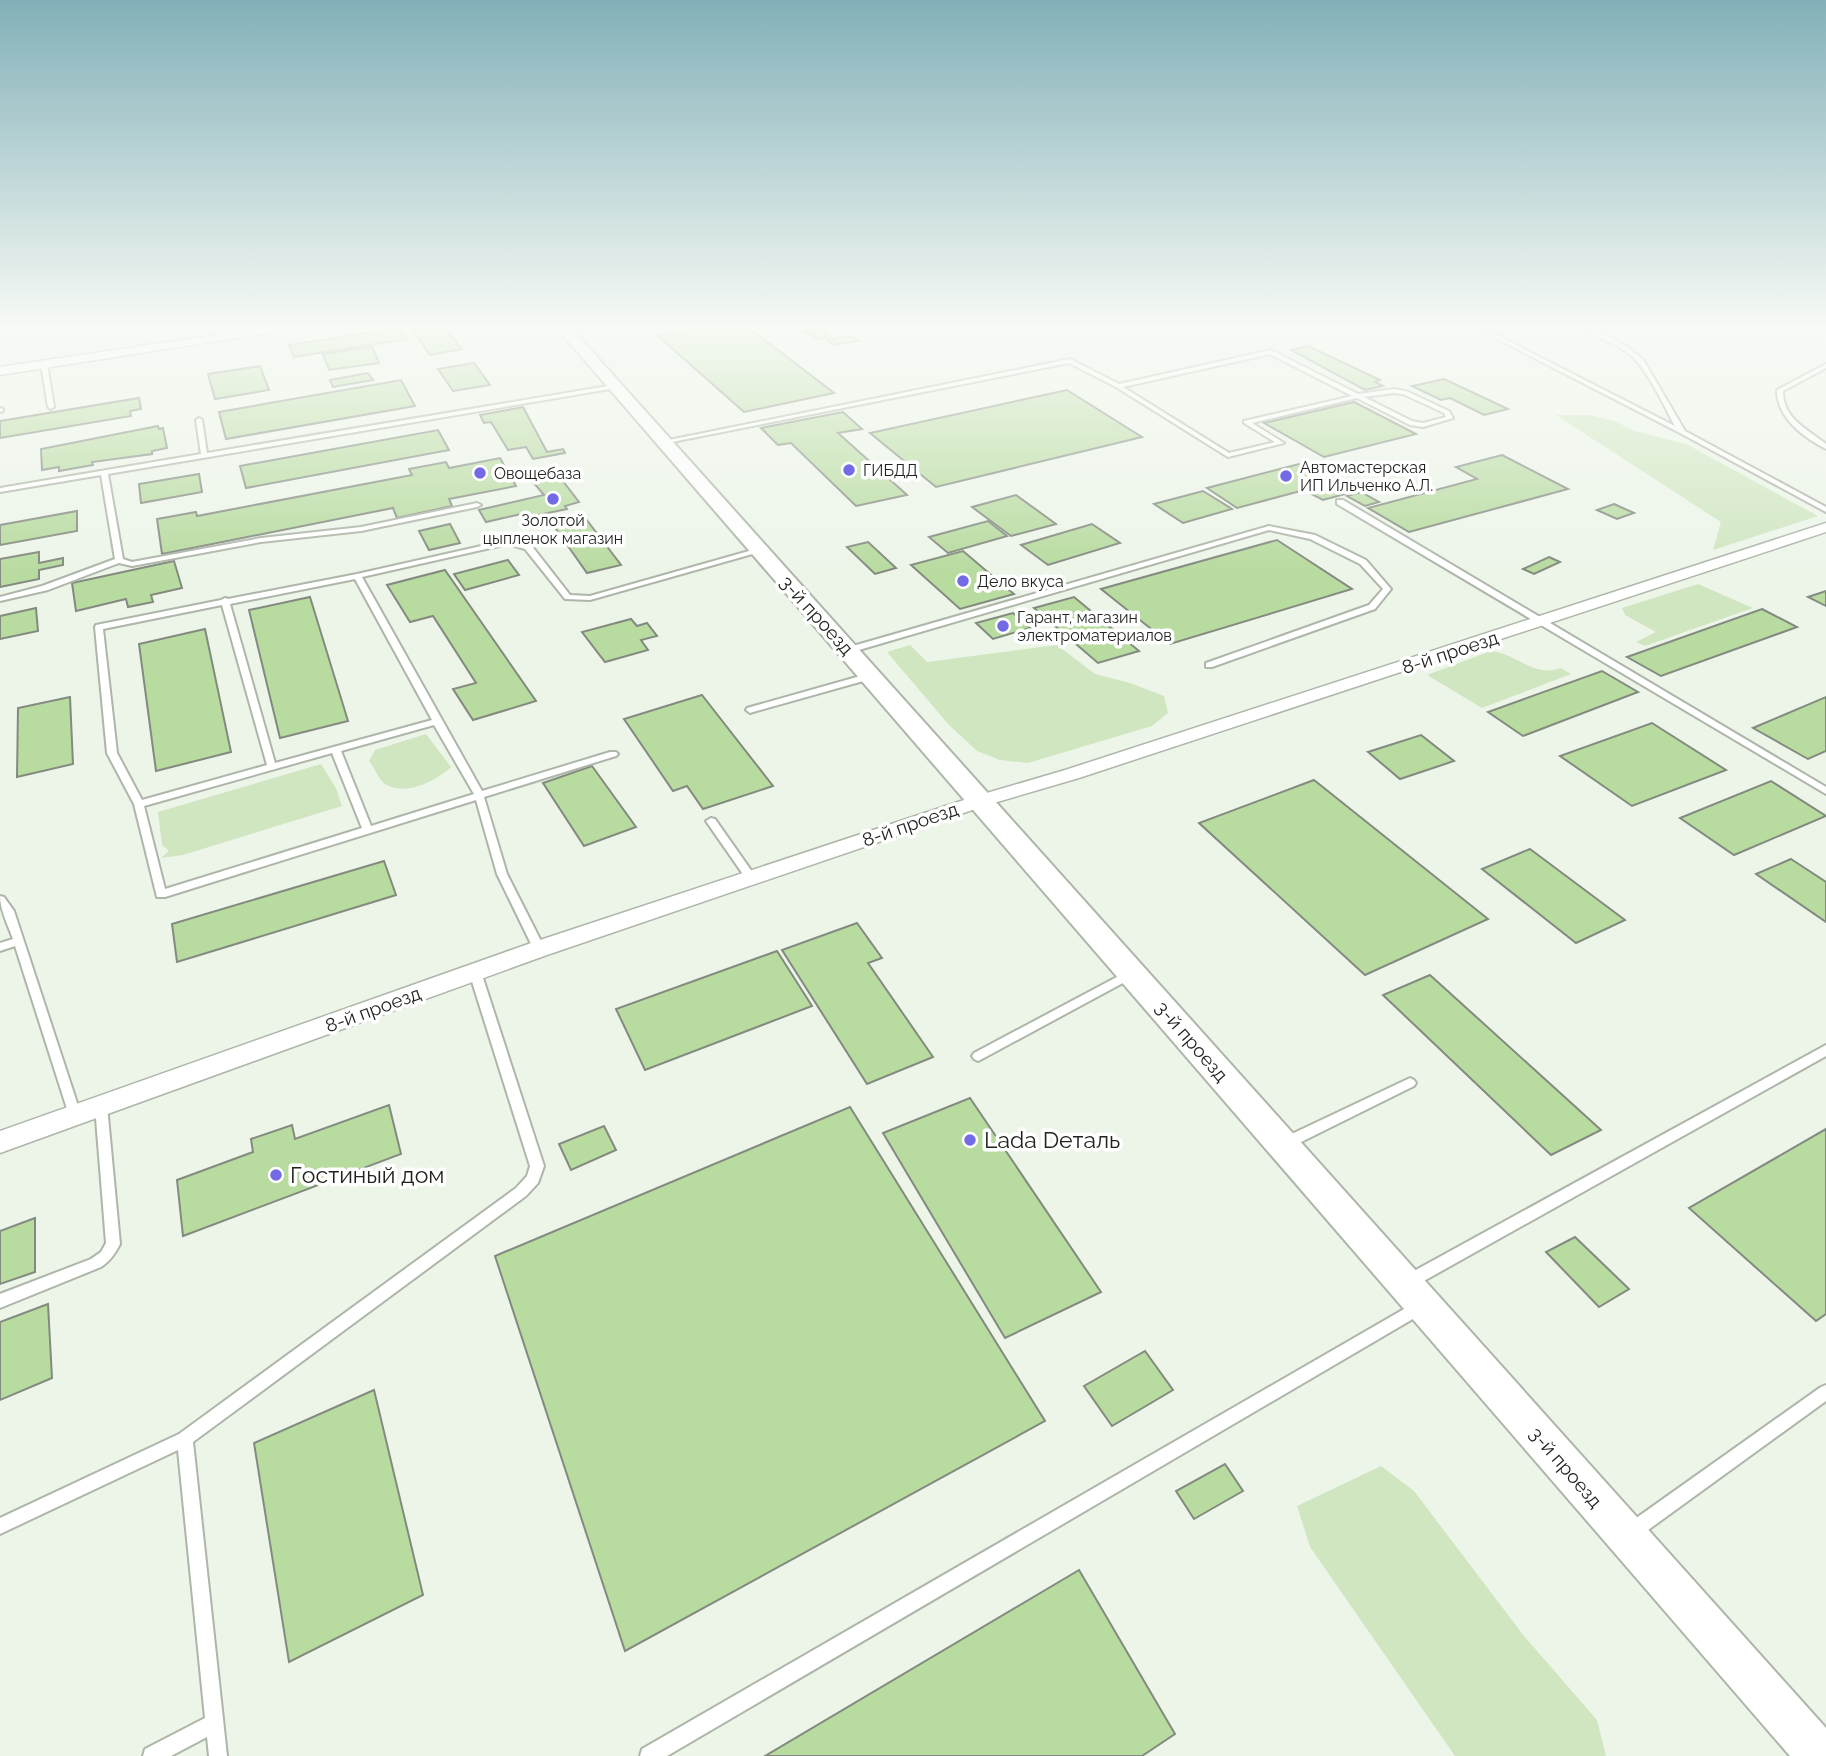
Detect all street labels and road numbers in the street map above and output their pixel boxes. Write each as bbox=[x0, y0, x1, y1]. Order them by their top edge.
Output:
street label: 3-й проезд bbox=[776, 571, 858, 659]
street label: 8-й проезд bbox=[1399, 626, 1501, 678]
street label: 8-й проезд bbox=[859, 797, 961, 851]
street label: 8-й проезд bbox=[322, 982, 424, 1036]
street label: 3-й проезд bbox=[1151, 996, 1233, 1086]
street label: 3-й проезд bbox=[1525, 1422, 1607, 1512]

